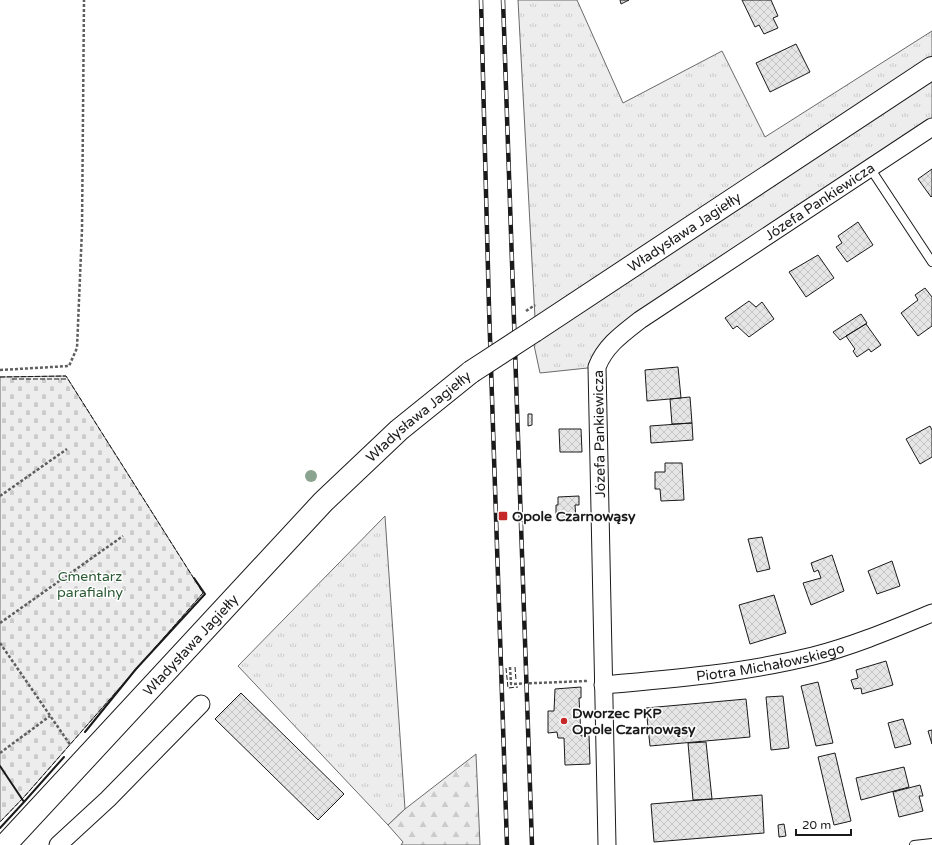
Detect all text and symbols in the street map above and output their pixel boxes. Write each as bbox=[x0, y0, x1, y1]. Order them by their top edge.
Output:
street label: Józefa Pankiewicza bbox=[762, 159, 878, 244]
street label: Władysława Jagiełły bbox=[625, 188, 745, 276]
street label: Władysława Jagiełły bbox=[363, 367, 475, 466]
street label: Józefa Pankiewicza bbox=[590, 370, 609, 498]
place label: Opole Czarnowąsy bbox=[512, 508, 636, 525]
marker: Opole Czarnowąsy bbox=[497, 510, 509, 522]
park label: Cmentarz parafialny bbox=[57, 568, 123, 601]
street label: Władysława Jagiełły bbox=[140, 591, 242, 699]
street label: Piotra Michałowskiego bbox=[695, 639, 847, 685]
place label: Dworzec PKP Opole Czarnowąsy bbox=[572, 705, 696, 738]
marker: Dworzec PKP Opole Czarnowąsy bbox=[559, 716, 569, 726]
scale bar bbox=[796, 811, 851, 837]
text: 20 m bbox=[802, 818, 831, 832]

